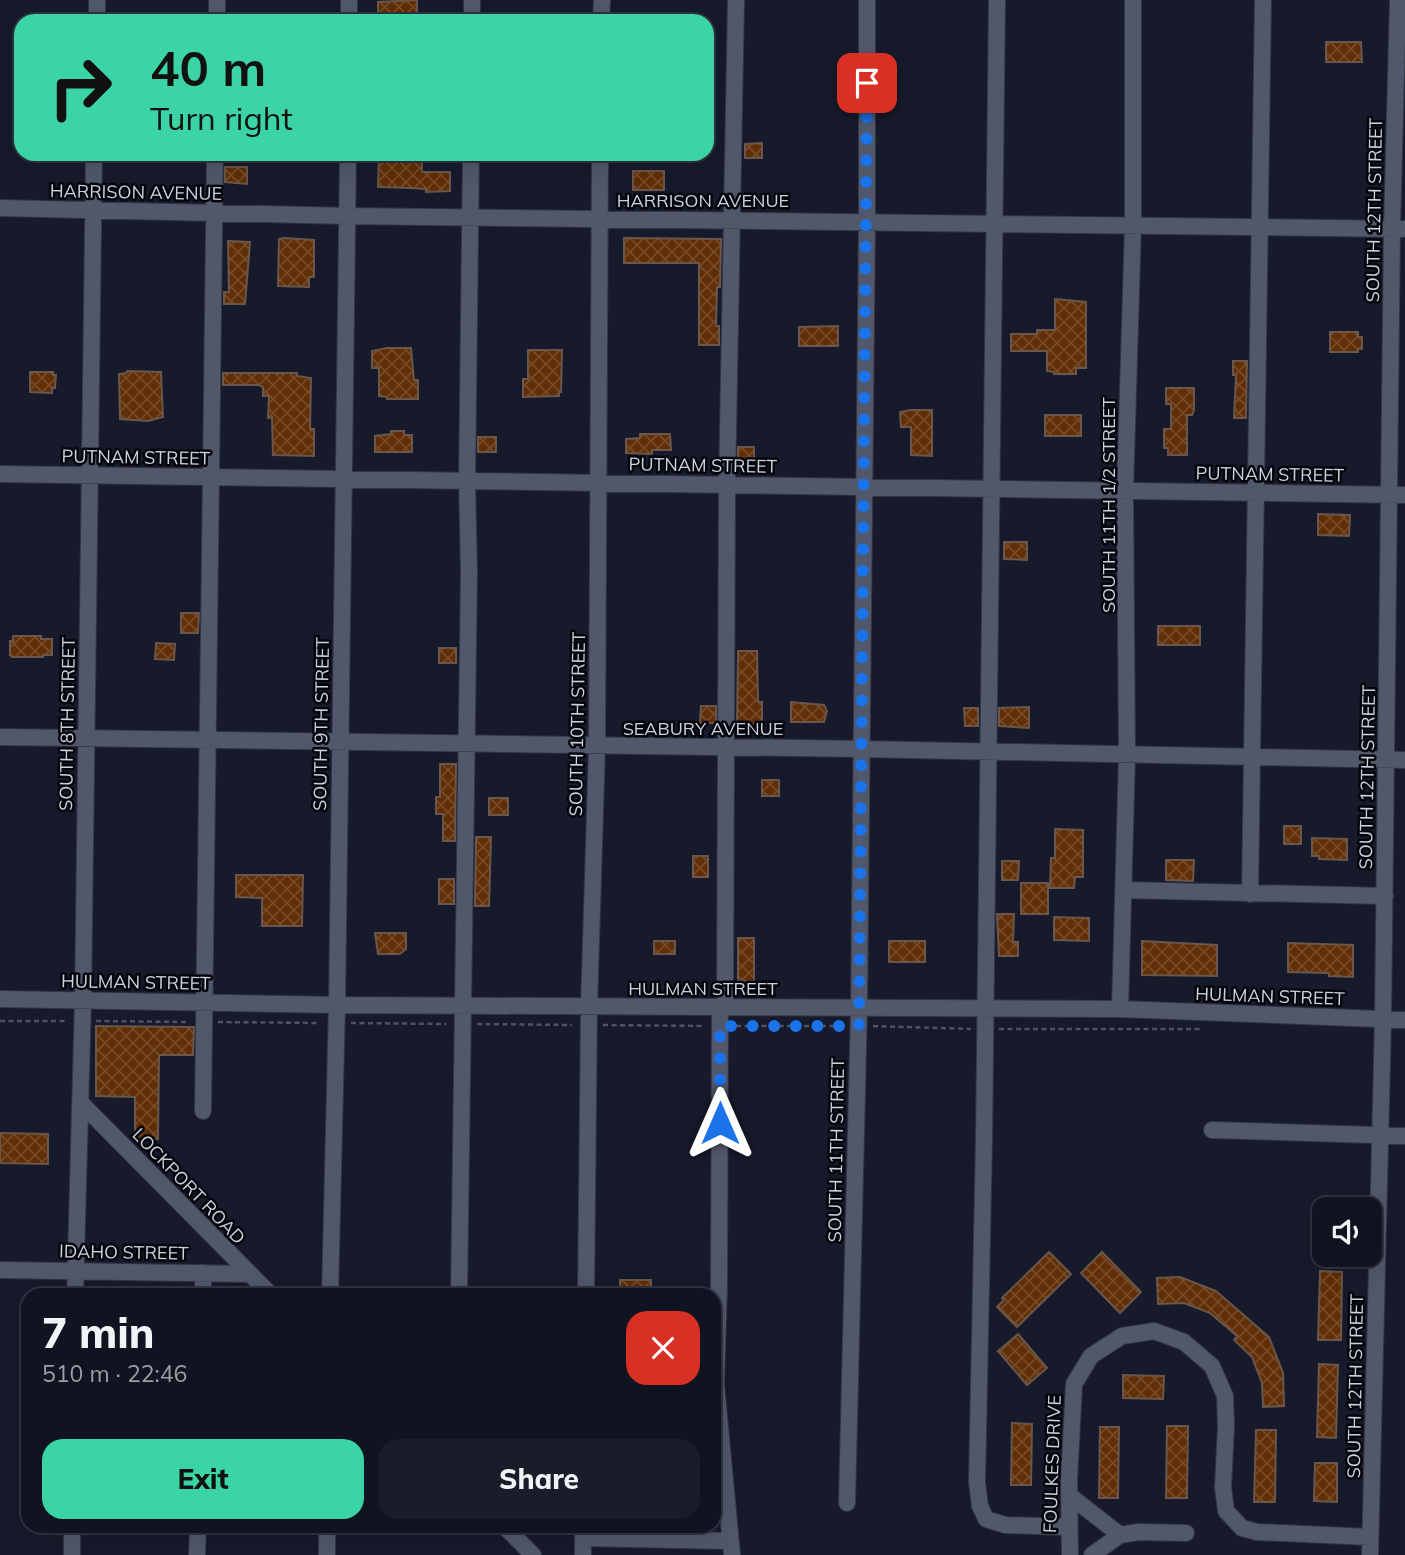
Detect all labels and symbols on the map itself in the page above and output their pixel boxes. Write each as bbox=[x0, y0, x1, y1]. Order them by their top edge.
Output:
pin bbox=[837, 53, 897, 113]
street label: SOUTH 12TH STREET bbox=[1361, 117, 1387, 303]
street label: HARRISON AVENUE bbox=[50, 179, 222, 205]
street label: HARRISON AVENUE bbox=[617, 189, 789, 212]
street label: SOUTH 11TH 1/2 STREET bbox=[1097, 397, 1120, 613]
street label: PUTNAM STREET bbox=[61, 444, 211, 470]
street label: PUTNAM STREET bbox=[628, 452, 778, 478]
street label: PUTNAM STREET bbox=[1195, 461, 1345, 487]
street label: SOUTH 10TH STREET bbox=[564, 631, 590, 817]
street label: SOUTH 8TH STREET bbox=[54, 637, 80, 811]
street label: SOUTH 9TH STREET bbox=[308, 637, 334, 811]
street label: SOUTH 12TH STREET bbox=[1354, 684, 1380, 870]
street label: SEABURY AVENUE bbox=[623, 717, 783, 740]
street label: HULMAN STREET bbox=[61, 969, 211, 995]
street label: HULMAN STREET bbox=[628, 977, 778, 1000]
street label: HULMAN STREET bbox=[1195, 982, 1345, 1010]
street label: SOUTH 11TH STREET bbox=[823, 1057, 849, 1243]
position arrow bbox=[683, 1086, 757, 1160]
street label: LOCKPORT ROAD bbox=[128, 1123, 250, 1249]
street label: IDAHO STREET bbox=[59, 1239, 189, 1265]
street label: SOUTH 12TH STREET bbox=[1342, 1293, 1368, 1479]
street label: FOULKES DRIVE bbox=[1038, 1395, 1066, 1533]

